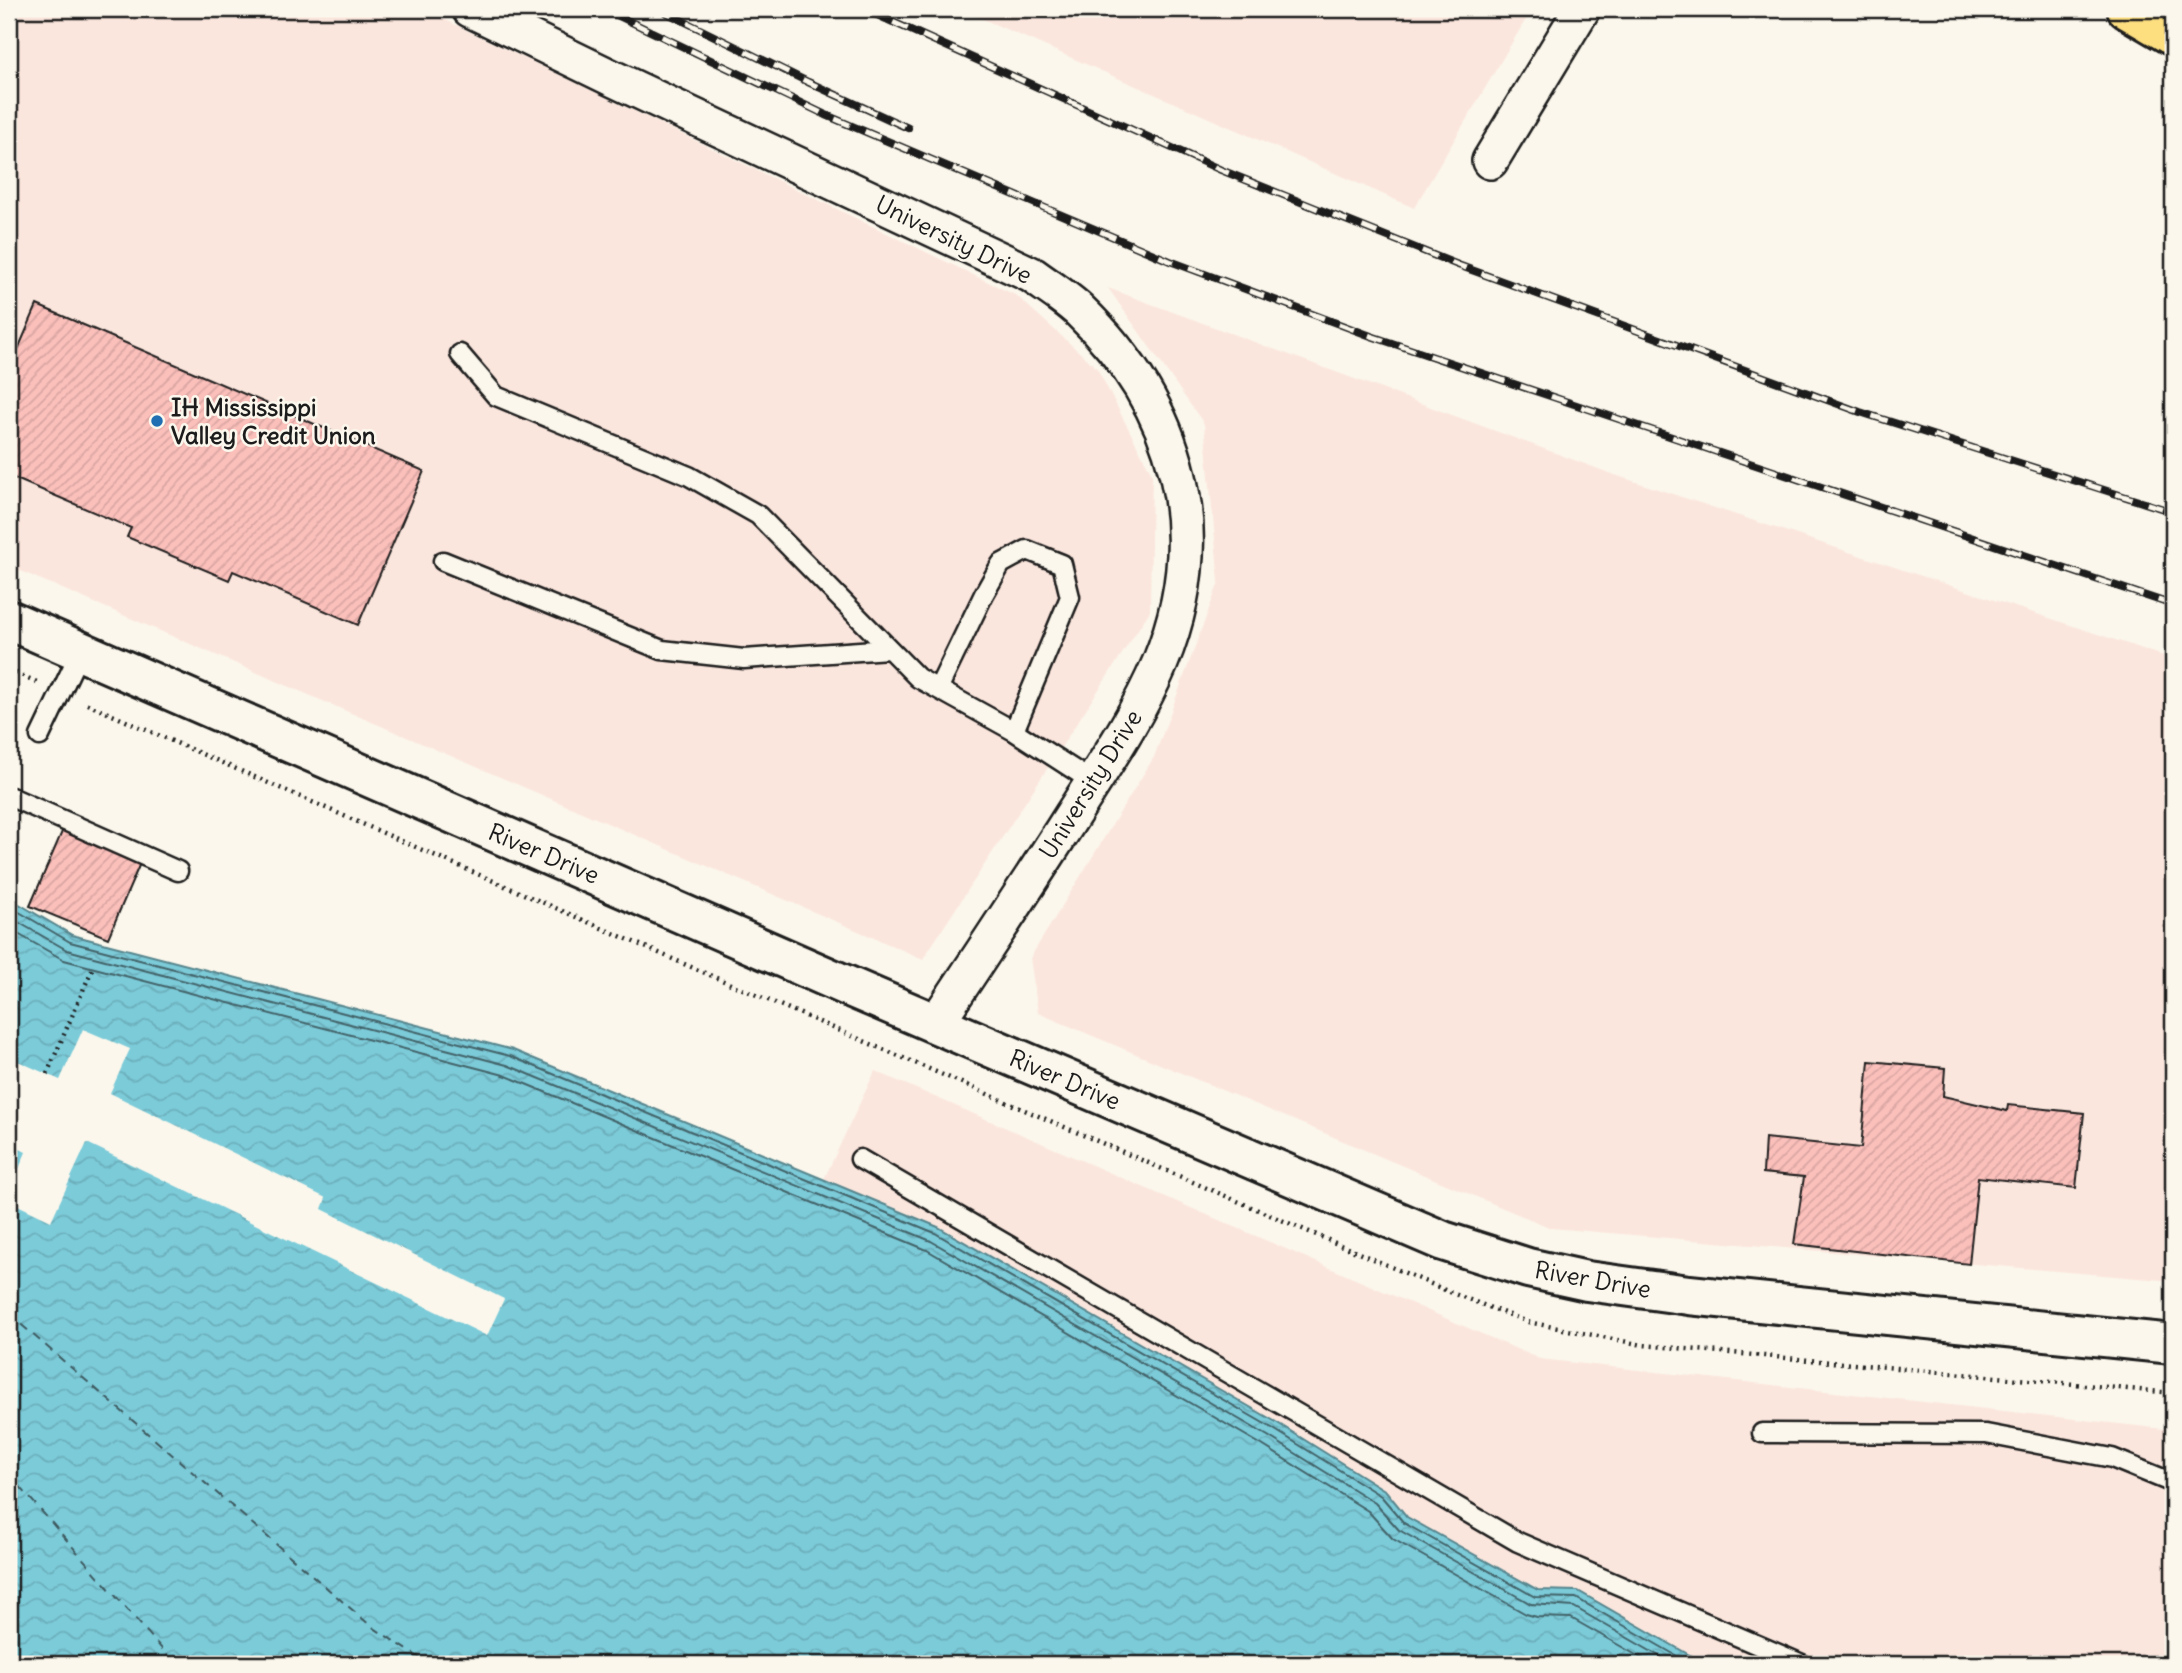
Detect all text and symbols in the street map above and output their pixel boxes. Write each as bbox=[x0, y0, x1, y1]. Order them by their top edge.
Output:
street label: University Drive bbox=[871, 188, 1037, 290]
place label: IH Mississippi Valley Credit Union bbox=[171, 392, 376, 450]
marker: IH Mississippi Valley Credit Union bbox=[149, 413, 165, 429]
street label: University Drive bbox=[1032, 704, 1148, 864]
street label: River Drive bbox=[484, 816, 604, 890]
street label: River Drive bbox=[1005, 1042, 1125, 1116]
street label: River Drive bbox=[1533, 1254, 1653, 1304]

